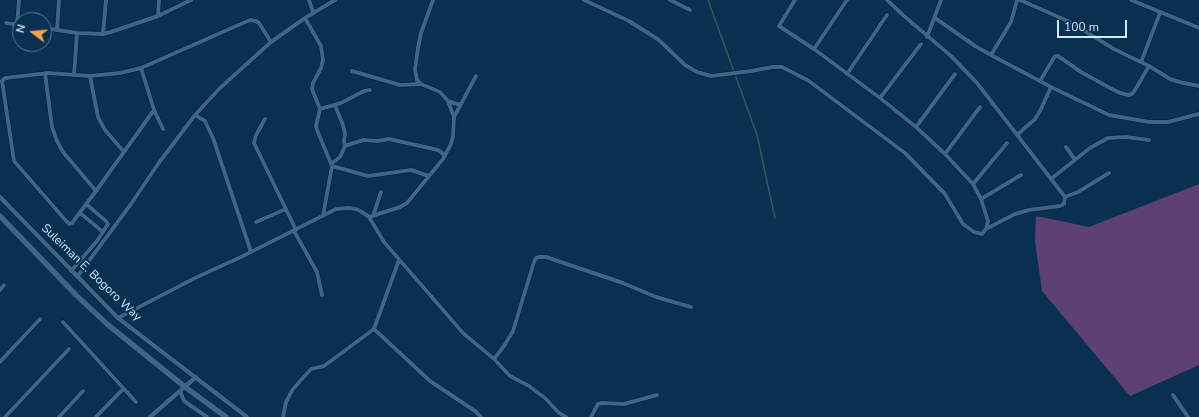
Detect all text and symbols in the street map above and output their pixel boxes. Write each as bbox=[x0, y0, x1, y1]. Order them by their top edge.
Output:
north arrow bbox=[12, 12, 52, 52]
scale bar bbox=[1059, 12, 1129, 38]
text: 100 m bbox=[1064, 19, 1099, 35]
text: N bbox=[13, 23, 29, 35]
street label: Suleiman E. Bogoro Way bbox=[38, 221, 144, 325]

